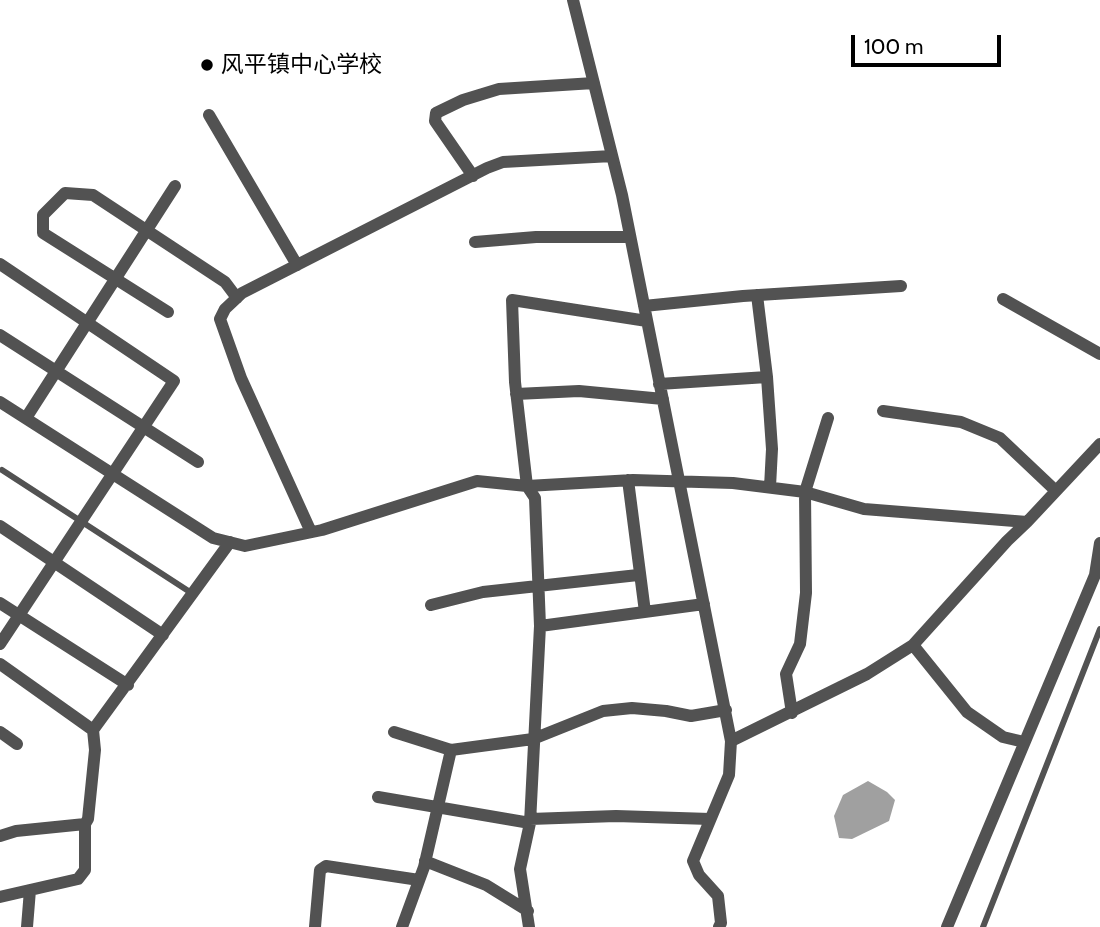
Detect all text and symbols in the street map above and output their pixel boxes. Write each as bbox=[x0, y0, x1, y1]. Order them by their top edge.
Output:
scale bar bbox=[855, 21, 1006, 65]
text: 100 m bbox=[864, 34, 923, 59]
place label: 风平镇中心学校 bbox=[221, 51, 382, 79]
marker: 风平镇中心学校 bbox=[199, 57, 215, 73]

